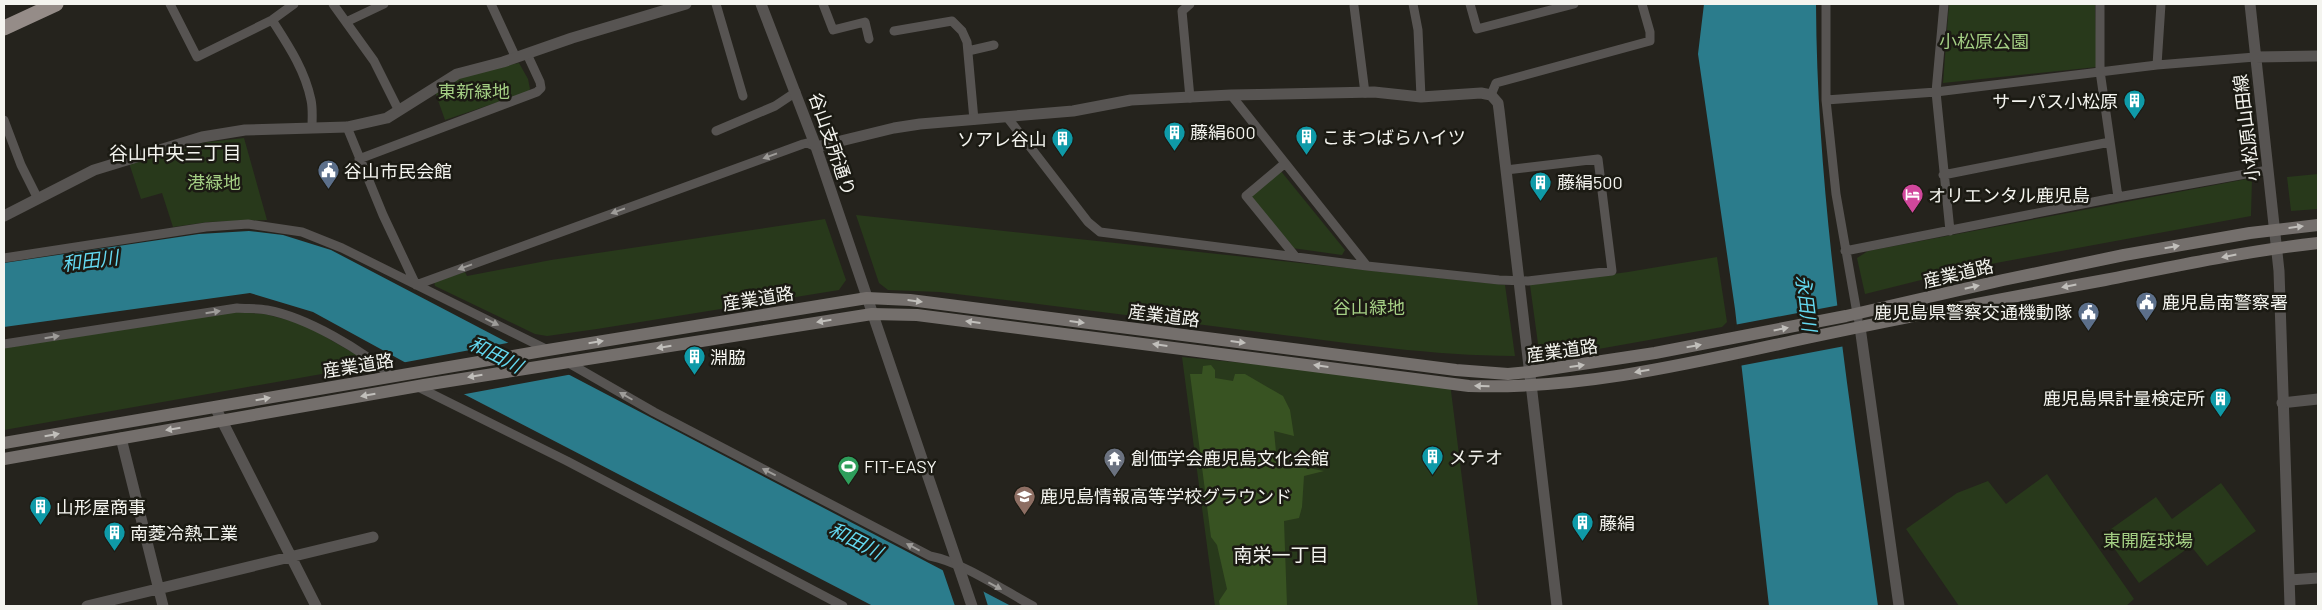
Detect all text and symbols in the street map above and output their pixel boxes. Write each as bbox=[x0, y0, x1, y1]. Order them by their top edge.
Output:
park label: 小松原公園 bbox=[1939, 30, 2029, 52]
street label: 小松原山田線 bbox=[2229, 73, 2263, 183]
park label: 東新緑地 bbox=[438, 80, 510, 102]
street label: 谷山支所通り bbox=[805, 89, 861, 199]
building icon: サーパス小松原 bbox=[2122, 89, 2146, 120]
place label: サーパス小松原 bbox=[1992, 90, 2118, 112]
building icon: 藤絹600 bbox=[1162, 120, 1186, 151]
place label: 藤絹600 bbox=[1190, 121, 1256, 143]
building icon: こまつばらハイツ bbox=[1294, 125, 1318, 156]
place label: こまつばらハイツ bbox=[1322, 126, 1466, 148]
building icon: ソアレ谷山 bbox=[1051, 127, 1075, 158]
place label: ソアレ谷山 bbox=[957, 128, 1047, 150]
district label: 谷山中央三丁目 bbox=[108, 141, 242, 164]
one-way arrow bbox=[763, 152, 778, 160]
public building icon: 谷山市民会館 bbox=[316, 159, 340, 190]
place label: 谷山市民会館 bbox=[344, 160, 452, 182]
building icon: 藤絹500 bbox=[1529, 170, 1553, 201]
park label: 港緑地 bbox=[187, 171, 241, 193]
place label: 藤絹500 bbox=[1557, 171, 1623, 193]
hotel icon: オリエンタル鹿児島 bbox=[1900, 183, 1924, 214]
place label: オリエンタル鹿児島 bbox=[1928, 184, 2090, 206]
one-way arrow bbox=[610, 207, 625, 215]
one-way arrow bbox=[2289, 223, 2305, 231]
one-way arrow bbox=[2165, 242, 2181, 250]
water label: 和田川 bbox=[60, 245, 122, 275]
one-way arrow bbox=[2220, 253, 2236, 261]
street label: 産業道路 bbox=[1920, 254, 1996, 292]
one-way arrow bbox=[458, 264, 473, 271]
water label: 永田川 bbox=[1792, 273, 1822, 335]
street label: 産業道路 bbox=[721, 282, 795, 314]
one-way arrow bbox=[1964, 283, 1979, 291]
one-way arrow bbox=[2060, 283, 2076, 291]
public building icon: 鹿児島南警察署 bbox=[2134, 290, 2158, 321]
place label: 鹿児島南警察署 bbox=[2162, 291, 2288, 313]
park label: 谷山緑地 bbox=[1333, 296, 1405, 318]
one-way arrow bbox=[908, 297, 924, 305]
street label: 産業道路 bbox=[1127, 300, 1201, 330]
public building icon: 鹿児島県警察交通機動隊 bbox=[2076, 300, 2100, 331]
place label: 鹿児島県警察交通機動隊 bbox=[1874, 301, 2072, 323]
one-way arrow bbox=[205, 307, 221, 315]
one-way arrow bbox=[485, 318, 499, 326]
one-way arrow bbox=[816, 318, 832, 326]
one-way arrow bbox=[965, 318, 981, 326]
one-way arrow bbox=[1069, 318, 1085, 326]
one-way arrow bbox=[1773, 325, 1789, 333]
water label: 和田川 bbox=[465, 331, 528, 378]
one-way arrow bbox=[44, 332, 60, 340]
street label: 産業道路 bbox=[1525, 334, 1599, 366]
one-way arrow bbox=[588, 338, 604, 346]
one-way arrow bbox=[1230, 338, 1246, 346]
one-way arrow bbox=[1151, 341, 1167, 349]
one-way arrow bbox=[1686, 341, 1702, 349]
one-way arrow bbox=[655, 343, 671, 351]
building icon: 淵脇 bbox=[682, 345, 706, 376]
place label: 淵脇 bbox=[710, 346, 746, 368]
street label: 産業道路 bbox=[321, 349, 395, 381]
one-way arrow bbox=[1313, 362, 1329, 370]
one-way arrow bbox=[1570, 362, 1586, 370]
one-way arrow bbox=[1634, 367, 1650, 375]
one-way arrow bbox=[467, 373, 483, 381]
one-way arrow bbox=[1474, 382, 1490, 390]
building icon: 鹿児島県計量検定所 bbox=[2209, 386, 2233, 417]
place label: 鹿児島県計量検定所 bbox=[2043, 387, 2205, 409]
one-way arrow bbox=[360, 391, 376, 399]
one-way arrow bbox=[619, 391, 632, 400]
one-way arrow bbox=[255, 395, 271, 403]
one-way arrow bbox=[165, 426, 181, 434]
one-way arrow bbox=[44, 431, 60, 439]
building icon: メテオ bbox=[1421, 445, 1445, 476]
temple icon: 創価学会鹿児島文化会館 bbox=[1103, 446, 1127, 477]
place label: メテオ bbox=[1449, 446, 1503, 468]
place label: 創価学会鹿児島文化会館 bbox=[1131, 447, 1329, 469]
sports icon: FIT-EASY bbox=[836, 454, 860, 485]
place label: FIT-EASY bbox=[864, 455, 937, 477]
one-way arrow bbox=[762, 468, 776, 476]
school or university icon: 鹿児島情報高等学校グラウンド bbox=[1012, 484, 1036, 515]
place label: 鹿児島情報高等学校グラウンド bbox=[1040, 485, 1292, 507]
building icon: 山形屋商事 bbox=[28, 495, 52, 526]
place label: 山形屋商事 bbox=[56, 496, 146, 518]
building icon: 藤絹 bbox=[1571, 511, 1595, 542]
place label: 藤絹 bbox=[1599, 512, 1635, 534]
water label: 和田川 bbox=[825, 517, 888, 564]
building icon: 南菱冷熱工業 bbox=[102, 521, 126, 552]
place label: 南菱冷熱工業 bbox=[130, 522, 238, 544]
park label: 東開庭球場 bbox=[2103, 529, 2193, 551]
one-way arrow bbox=[906, 543, 920, 551]
district label: 南栄一丁目 bbox=[1233, 543, 1329, 566]
one-way arrow bbox=[988, 582, 1003, 590]

